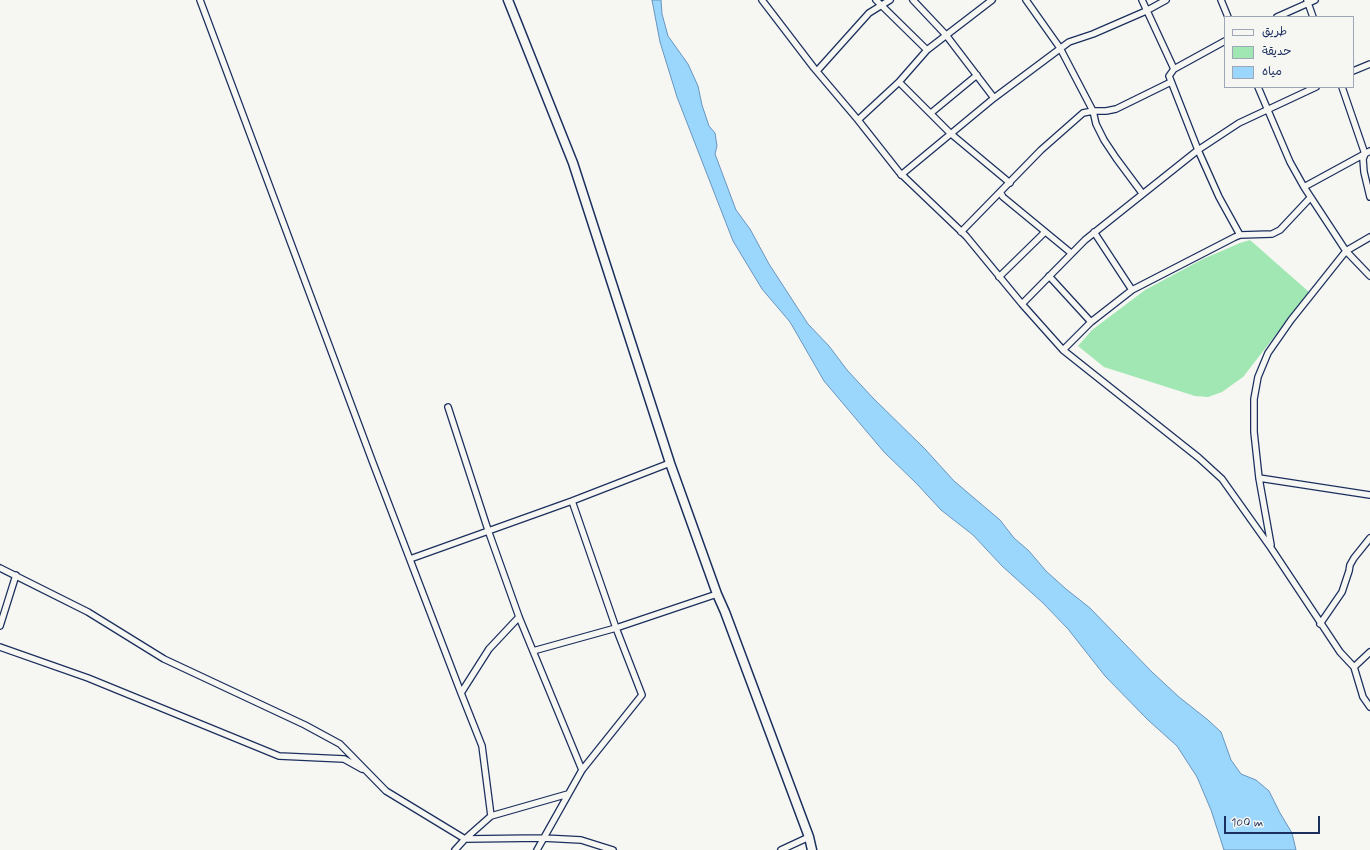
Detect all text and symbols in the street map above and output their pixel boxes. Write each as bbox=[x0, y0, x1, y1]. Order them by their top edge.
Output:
legend bbox=[1224, 16, 1354, 88]
text: طريق bbox=[1262, 24, 1287, 40]
text: حديقة bbox=[1262, 44, 1291, 60]
text: مياه bbox=[1262, 64, 1282, 80]
scale bar bbox=[1226, 808, 1322, 834]
text: 100 m bbox=[1231, 815, 1263, 831]

